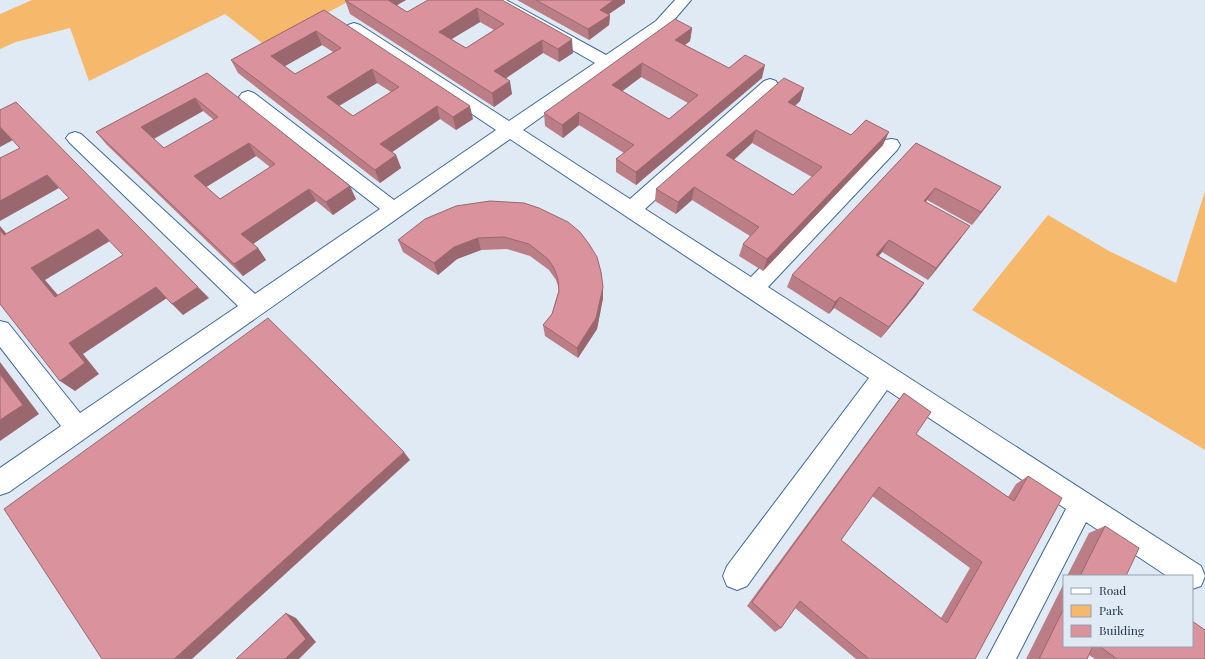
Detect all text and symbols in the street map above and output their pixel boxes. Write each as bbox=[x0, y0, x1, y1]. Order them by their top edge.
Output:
legend bbox=[1063, 575, 1193, 647]
text: Road bbox=[1099, 582, 1126, 598]
text: Park bbox=[1099, 602, 1124, 618]
text: Building bbox=[1099, 622, 1145, 638]

